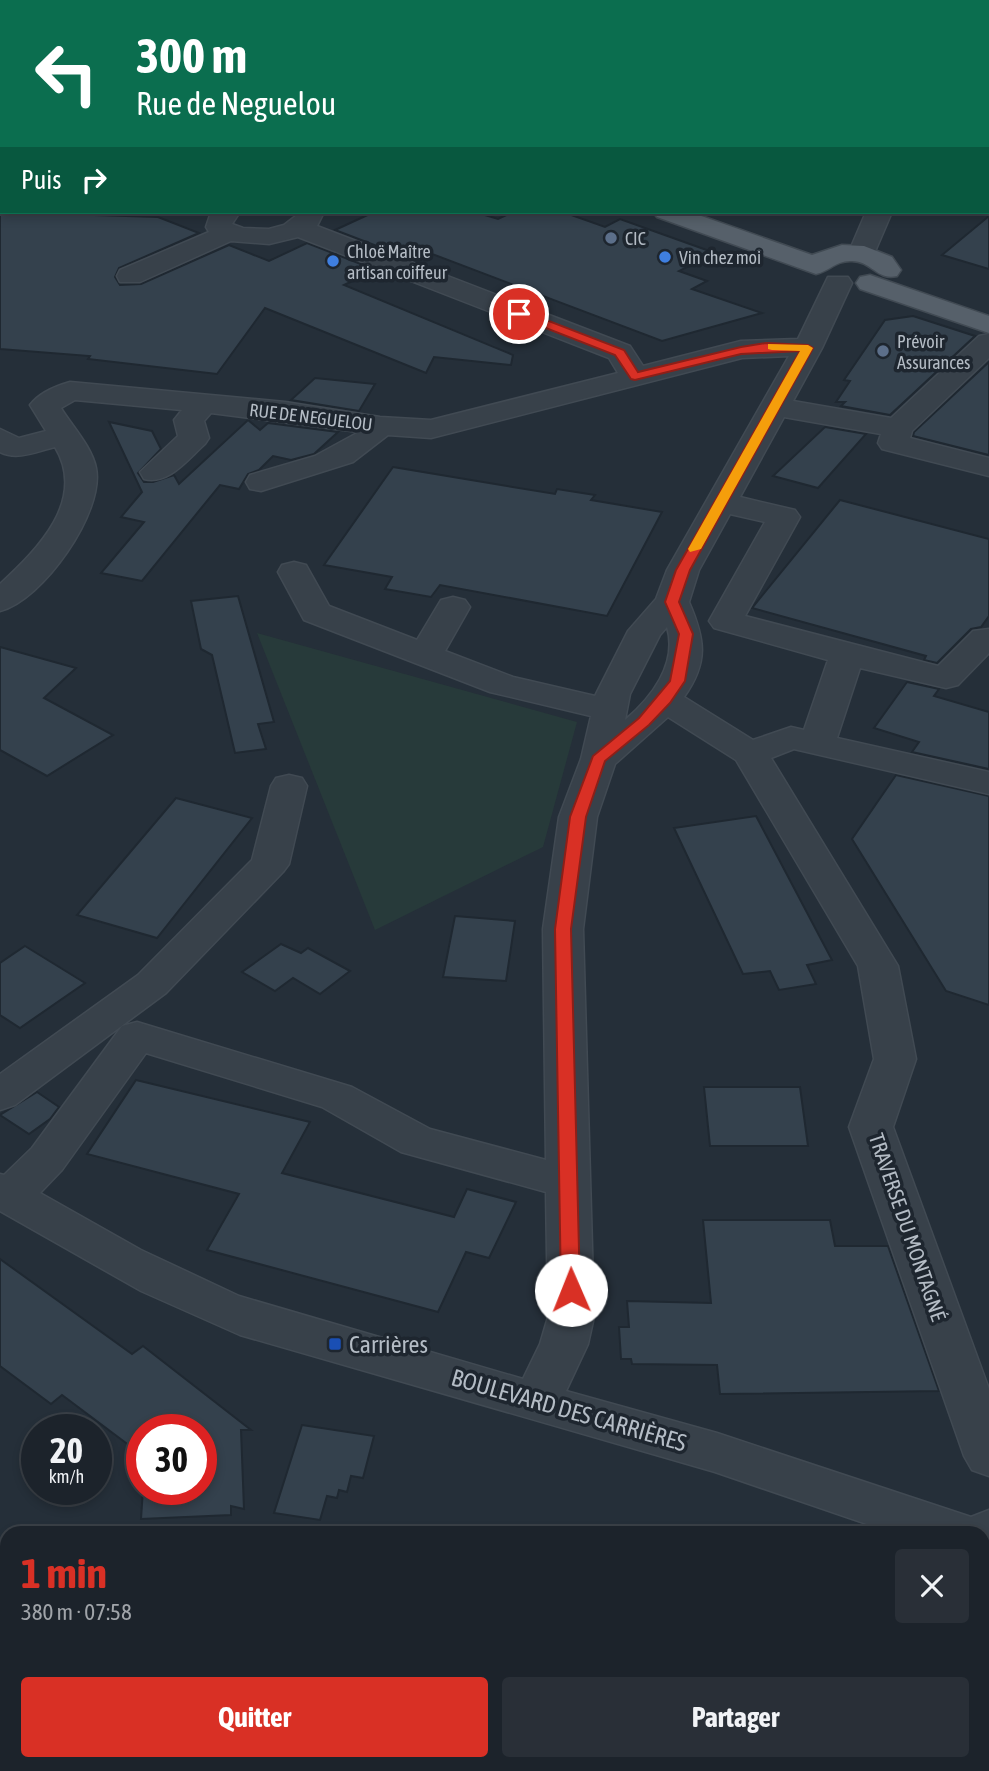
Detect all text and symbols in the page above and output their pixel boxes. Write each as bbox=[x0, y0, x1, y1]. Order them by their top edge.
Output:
text: 300 m bbox=[136, 27, 247, 83]
icon: left bbox=[21, 28, 112, 119]
text: Rue de Neguelou bbox=[136, 85, 336, 122]
icon: right bbox=[75, 161, 113, 199]
text: Puis bbox=[21, 165, 61, 195]
place label: CIC bbox=[625, 228, 646, 249]
marker: CIC bbox=[603, 230, 619, 246]
place label: Chloë Maître artisan coiffeur bbox=[347, 241, 448, 283]
place label: Vin chez moi bbox=[679, 247, 761, 268]
marker: Vin chez moi bbox=[657, 249, 673, 265]
marker: Chloë Maître artisan coiffeur bbox=[325, 253, 341, 269]
pin bbox=[489, 284, 549, 344]
icon: arrive bbox=[500, 295, 538, 333]
place label: Prévoir Assurances bbox=[897, 331, 970, 373]
marker: Prévoir Assurances bbox=[875, 343, 891, 359]
street label: RUE DE NEGUELOU bbox=[248, 399, 374, 435]
street label: TRAVERSE DU MONTAGNÉ bbox=[865, 1130, 951, 1324]
position arrow bbox=[534, 1253, 608, 1327]
place label: Carrières bbox=[349, 1331, 428, 1358]
marker: Carrières bbox=[327, 1336, 343, 1352]
street label: BOULEVARD DES CARRIÈRES bbox=[448, 1364, 690, 1456]
speed limit sign: 30 bbox=[126, 1414, 217, 1505]
text: 20 bbox=[50, 1430, 83, 1470]
text: km/h bbox=[49, 1466, 84, 1487]
text: 1 min bbox=[21, 1549, 107, 1597]
button: close bbox=[895, 1549, 969, 1623]
text: 380 m · 07:58 bbox=[21, 1599, 132, 1625]
button: Quitter bbox=[21, 1677, 488, 1757]
button: Partager bbox=[502, 1677, 969, 1757]

